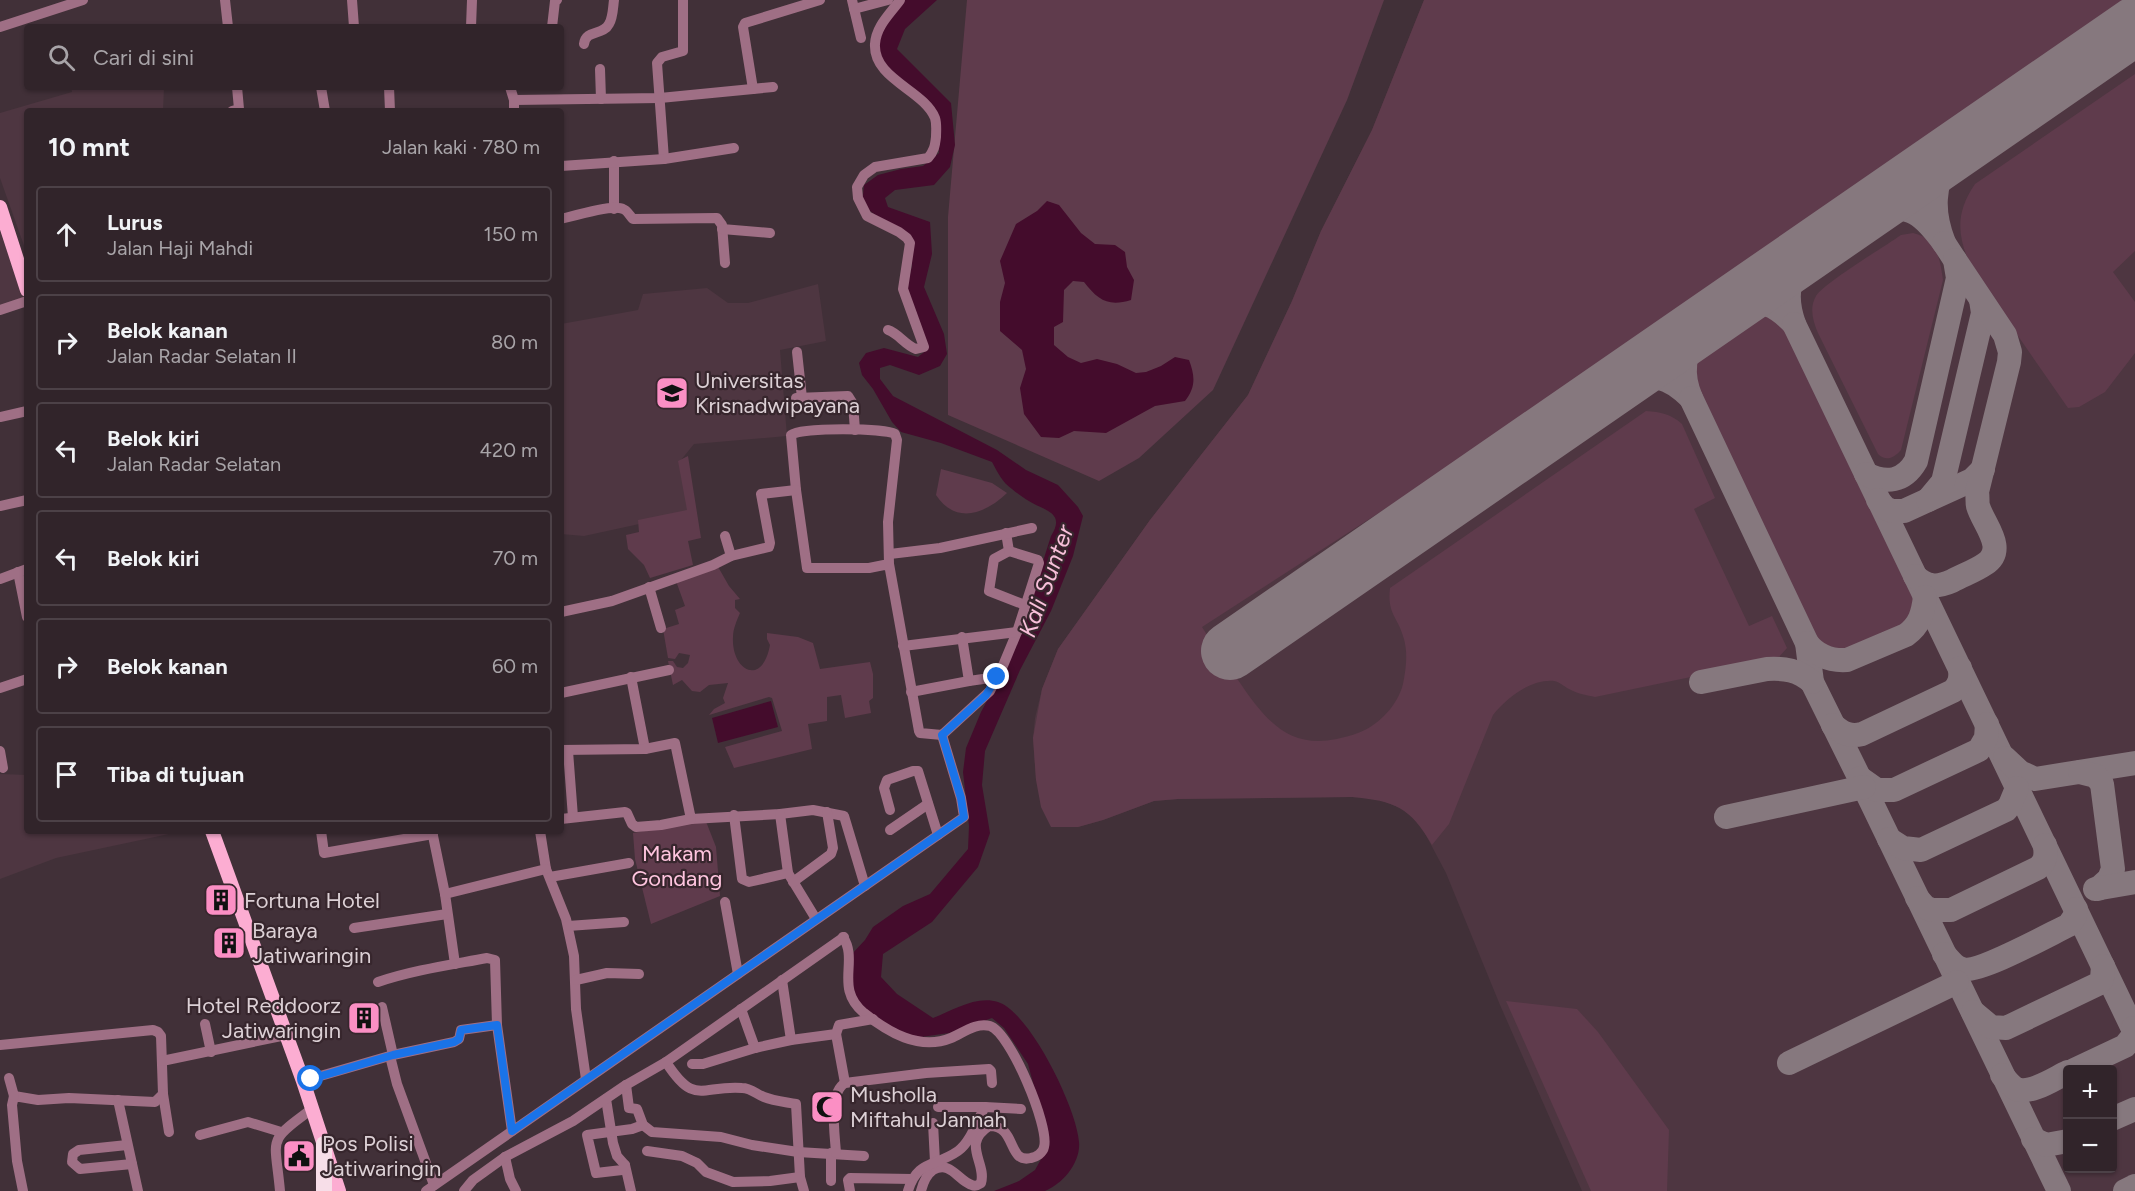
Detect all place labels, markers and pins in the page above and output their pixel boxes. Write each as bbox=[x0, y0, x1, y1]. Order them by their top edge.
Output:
place label: Universitas Krisnadwipayana bbox=[695, 367, 860, 419]
school or university icon: Universitas Krisnadwipayana bbox=[654, 375, 690, 411]
building icon: Fortuna Hotel bbox=[203, 882, 239, 918]
place label: Fortuna Hotel bbox=[244, 887, 380, 914]
place label: Baraya Jatiwaringin bbox=[252, 917, 371, 969]
building icon: Baraya Jatiwaringin bbox=[211, 925, 247, 961]
place label: Hotel Reddoorz Jatiwaringin bbox=[186, 992, 341, 1044]
building icon: Hotel Reddoorz Jatiwaringin bbox=[346, 1000, 382, 1036]
place label: Musholla Miftahul Jannah bbox=[850, 1081, 1007, 1133]
mosque icon: Musholla Miftahul Jannah bbox=[809, 1089, 845, 1125]
place label: Pos Polisi Jatiwaringin bbox=[322, 1130, 441, 1182]
public building icon: Pos Polisi Jatiwaringin bbox=[281, 1138, 317, 1174]

